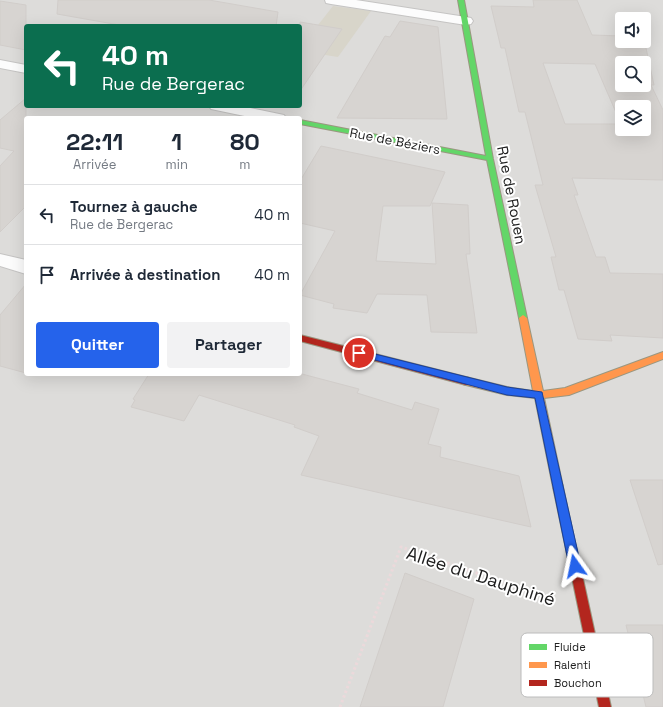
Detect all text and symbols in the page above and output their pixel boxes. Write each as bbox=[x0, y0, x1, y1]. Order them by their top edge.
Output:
map controls bbox=[615, 12, 651, 136]
button: sound bbox=[615, 12, 651, 48]
text: 40 m bbox=[102, 37, 169, 73]
icon: left bbox=[36, 40, 88, 92]
button: search bbox=[615, 56, 651, 92]
text: Rue de Bergerac bbox=[102, 72, 245, 95]
button: layers bbox=[615, 100, 651, 136]
street label: Rue de Béziers bbox=[348, 124, 442, 158]
text: 22:11 bbox=[66, 126, 123, 157]
text: 1 bbox=[171, 126, 182, 157]
text: 80 bbox=[230, 126, 260, 157]
street label: Rue de Rouen bbox=[493, 144, 531, 246]
text: Arrivée bbox=[73, 156, 116, 173]
text: min bbox=[166, 156, 188, 173]
text: m bbox=[239, 156, 251, 173]
text: Tournez à gauche bbox=[70, 197, 198, 216]
icon: left bbox=[36, 204, 58, 226]
text: 40 m bbox=[254, 205, 290, 224]
text: Rue de Bergerac bbox=[70, 216, 173, 233]
icon: arrive bbox=[36, 264, 58, 286]
text: Arrivée à destination bbox=[70, 265, 220, 284]
text: 40 m bbox=[254, 265, 290, 284]
button: Quitter bbox=[36, 322, 159, 368]
button: Partager bbox=[167, 322, 290, 368]
pin bbox=[342, 336, 376, 370]
icon: arrive bbox=[348, 342, 370, 364]
street label: Allée du Dauphiné bbox=[404, 541, 558, 611]
position arrow bbox=[554, 545, 596, 587]
legend bbox=[521, 633, 653, 697]
text: Fluide bbox=[554, 640, 586, 654]
text: Ralenti bbox=[554, 658, 591, 672]
text: Bouchon bbox=[554, 676, 602, 690]

